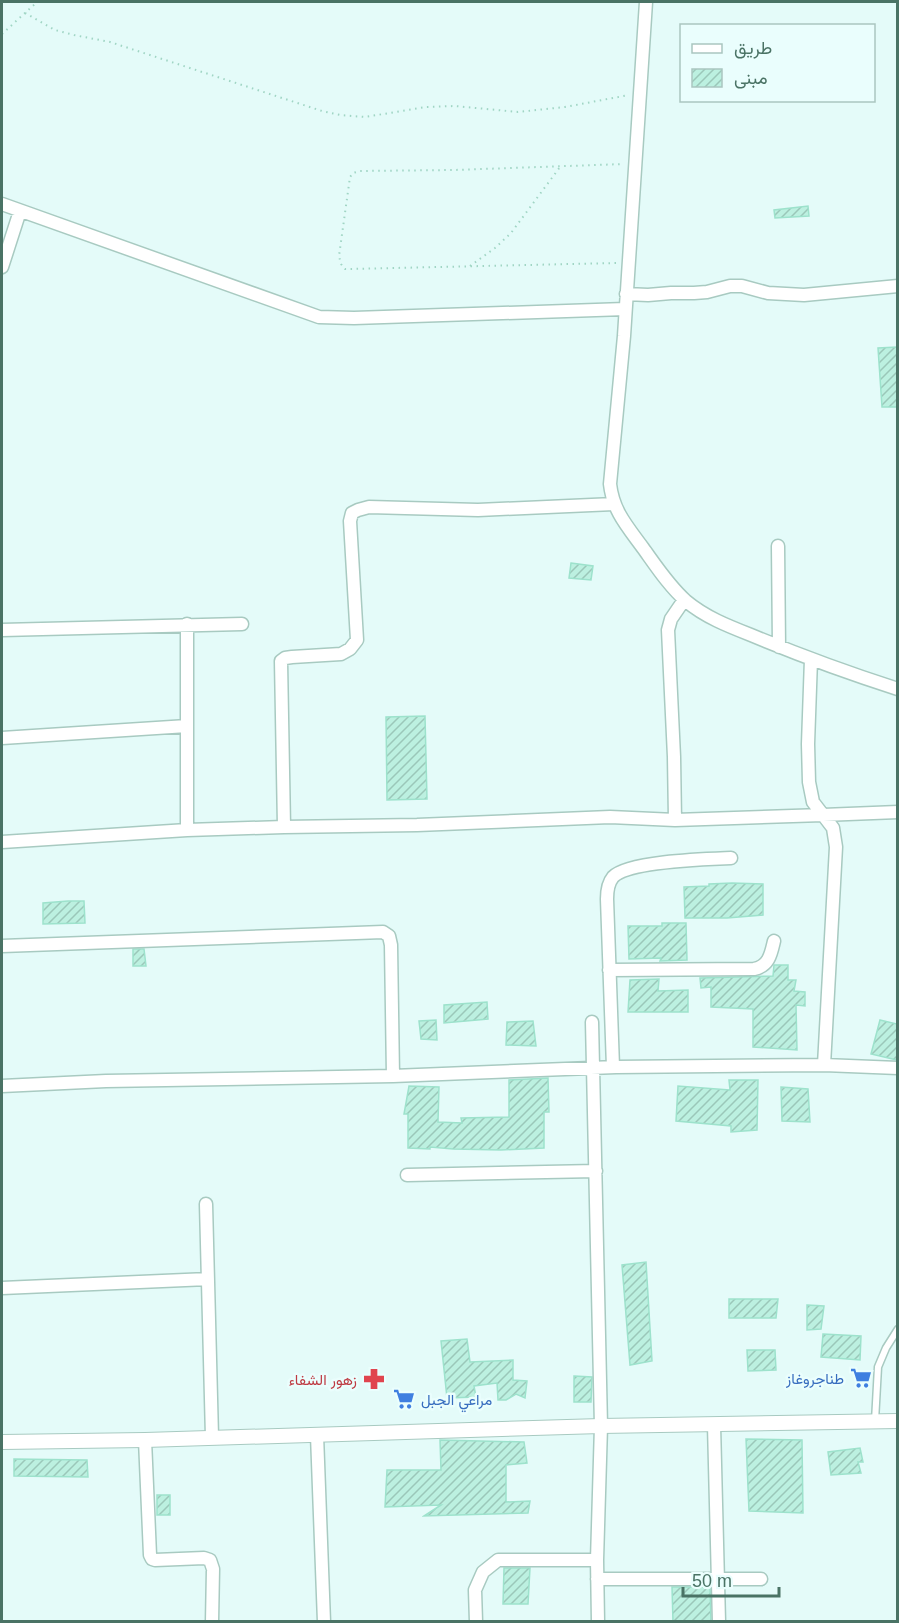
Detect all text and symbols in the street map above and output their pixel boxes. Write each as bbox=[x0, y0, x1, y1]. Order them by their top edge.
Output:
legend bbox=[680, 24, 875, 102]
text: طريق bbox=[734, 38, 772, 59]
text: مبنى bbox=[734, 68, 768, 89]
supermarket icon: طناجروغاز bbox=[849, 1366, 873, 1390]
pharmacy icon: زهور الشفاء bbox=[362, 1367, 386, 1391]
place label: طناجروغاز bbox=[785, 1370, 844, 1388]
place label: زهور الشفاء bbox=[289, 1371, 357, 1389]
supermarket icon: مراعي الجبل bbox=[392, 1387, 416, 1411]
place label: مراعي الجبل bbox=[421, 1391, 492, 1413]
scale bar bbox=[683, 1560, 779, 1598]
text: 50 m bbox=[692, 1571, 732, 1591]

